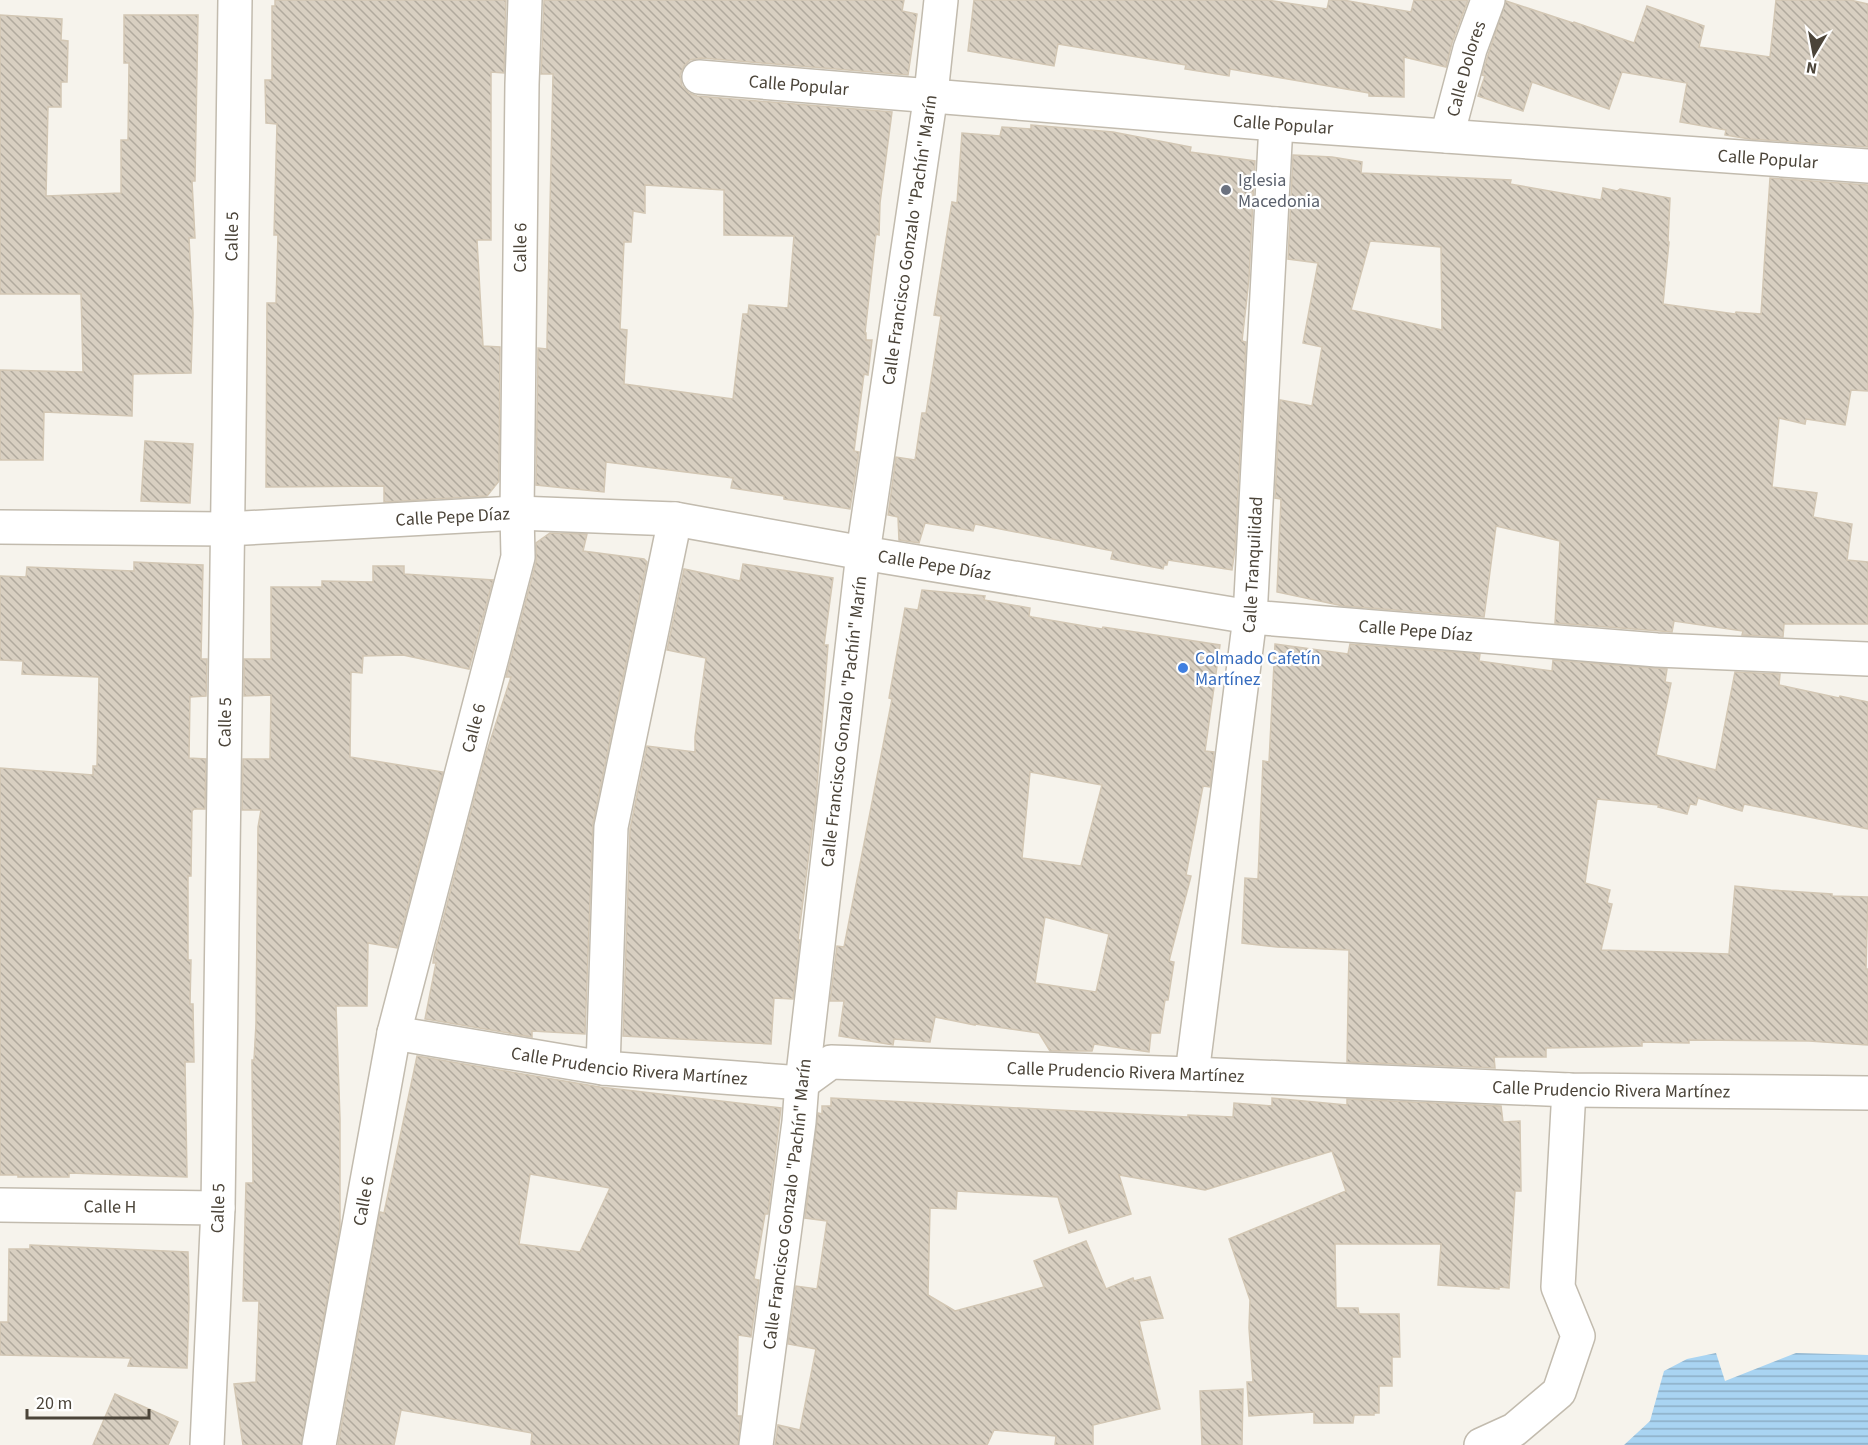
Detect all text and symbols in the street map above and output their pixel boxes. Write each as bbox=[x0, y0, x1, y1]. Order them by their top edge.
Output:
street label: Calle Dolores bbox=[1441, 17, 1492, 119]
north arrow bbox=[1784, 24, 1844, 84]
text: N bbox=[1804, 56, 1819, 80]
street label: Calle Popular bbox=[748, 69, 850, 102]
street label: Calle Francisco Gonzalo "Pachín" Marín bbox=[876, 93, 944, 387]
street label: Calle Popular bbox=[1232, 109, 1335, 141]
street label: Calle Popular bbox=[1717, 143, 1819, 175]
place label: Iglesia Macedonia bbox=[1238, 168, 1320, 214]
marker: Iglesia Macedonia bbox=[1219, 183, 1233, 197]
street label: Calle 5 bbox=[219, 211, 245, 262]
street label: Calle 6 bbox=[508, 222, 533, 273]
street label: Calle Tranquilidad bbox=[1236, 496, 1269, 635]
street label: Calle Pepe Díaz bbox=[395, 501, 511, 533]
street label: Calle Pepe Díaz bbox=[876, 544, 993, 587]
street label: Calle Francisco Gonzalo "Pachín" Marín bbox=[815, 574, 873, 869]
street label: Calle Pepe Díaz bbox=[1357, 614, 1474, 648]
place label: Colmado Cafetín Martínez bbox=[1195, 646, 1321, 692]
marker: Colmado Cafetín Martínez bbox=[1176, 661, 1190, 675]
street label: Calle 5 bbox=[212, 697, 238, 748]
street label: Calle 6 bbox=[456, 701, 492, 755]
street label: Calle Prudencio Rivera Martínez bbox=[509, 1041, 749, 1092]
street label: Calle Prudencio Rivera Martínez bbox=[1006, 1056, 1245, 1089]
street label: Calle Francisco Gonzalo "Pachín" Marín bbox=[757, 1057, 818, 1351]
street label: Calle Prudencio Rivera Martínez bbox=[1492, 1075, 1731, 1105]
street label: Calle 6 bbox=[347, 1174, 381, 1228]
street label: Calle 5 bbox=[205, 1183, 231, 1234]
street label: Calle H bbox=[83, 1194, 137, 1220]
scale bar bbox=[27, 1382, 148, 1420]
text: 20 m bbox=[36, 1391, 72, 1416]

